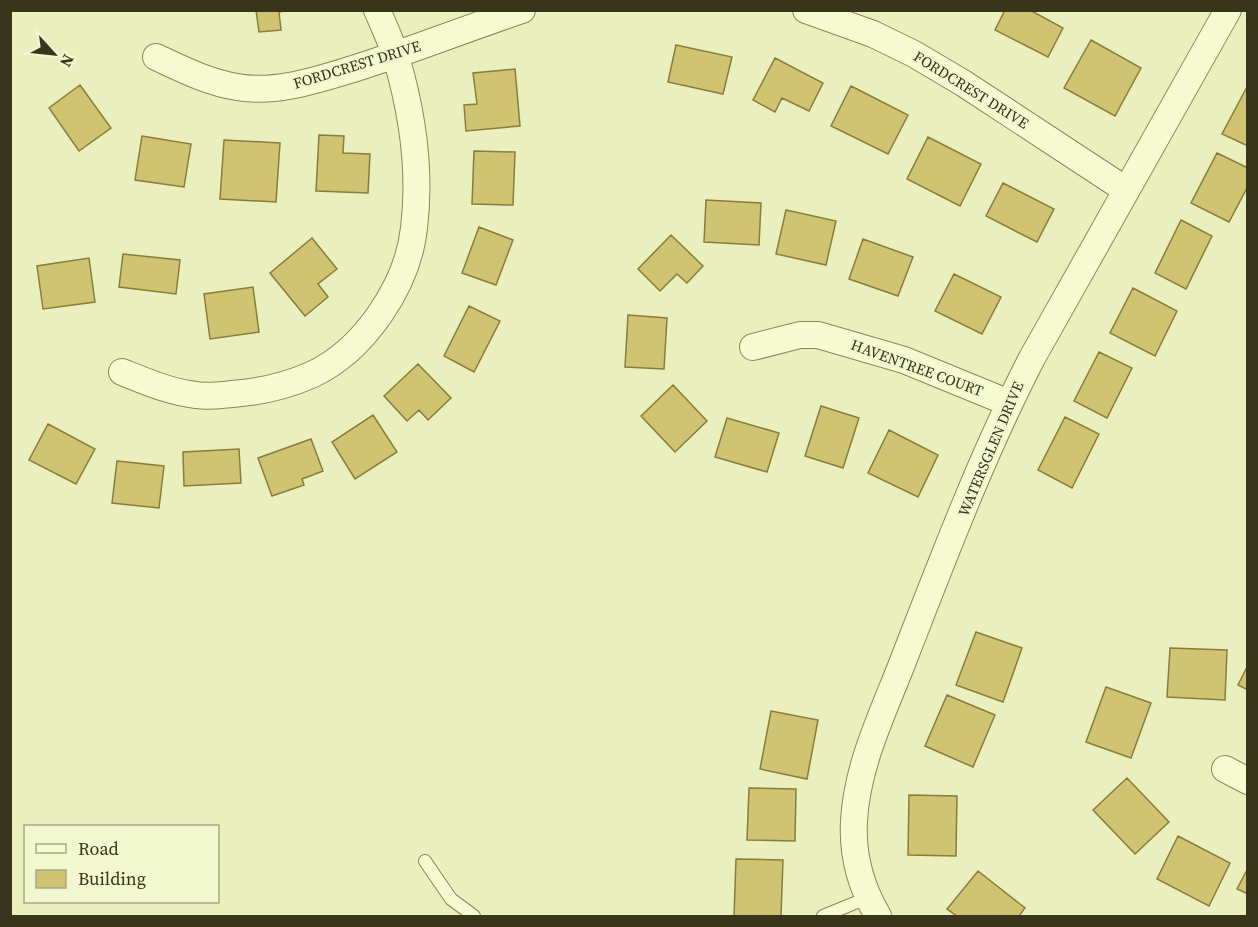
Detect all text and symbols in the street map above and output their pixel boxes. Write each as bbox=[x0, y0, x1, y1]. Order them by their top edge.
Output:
north arrow bbox=[24, 24, 84, 84]
street label: FORDCREST DRIVE bbox=[291, 35, 423, 94]
street label: FORDCREST DRIVE bbox=[910, 46, 1033, 133]
text: N bbox=[55, 51, 80, 71]
street label: HAVENTREE COURT bbox=[848, 334, 986, 401]
street label: WATERSGLEN DRIVE bbox=[953, 378, 1028, 519]
legend bbox=[24, 825, 219, 903]
text: Road bbox=[78, 836, 119, 861]
text: Building bbox=[78, 866, 146, 891]

